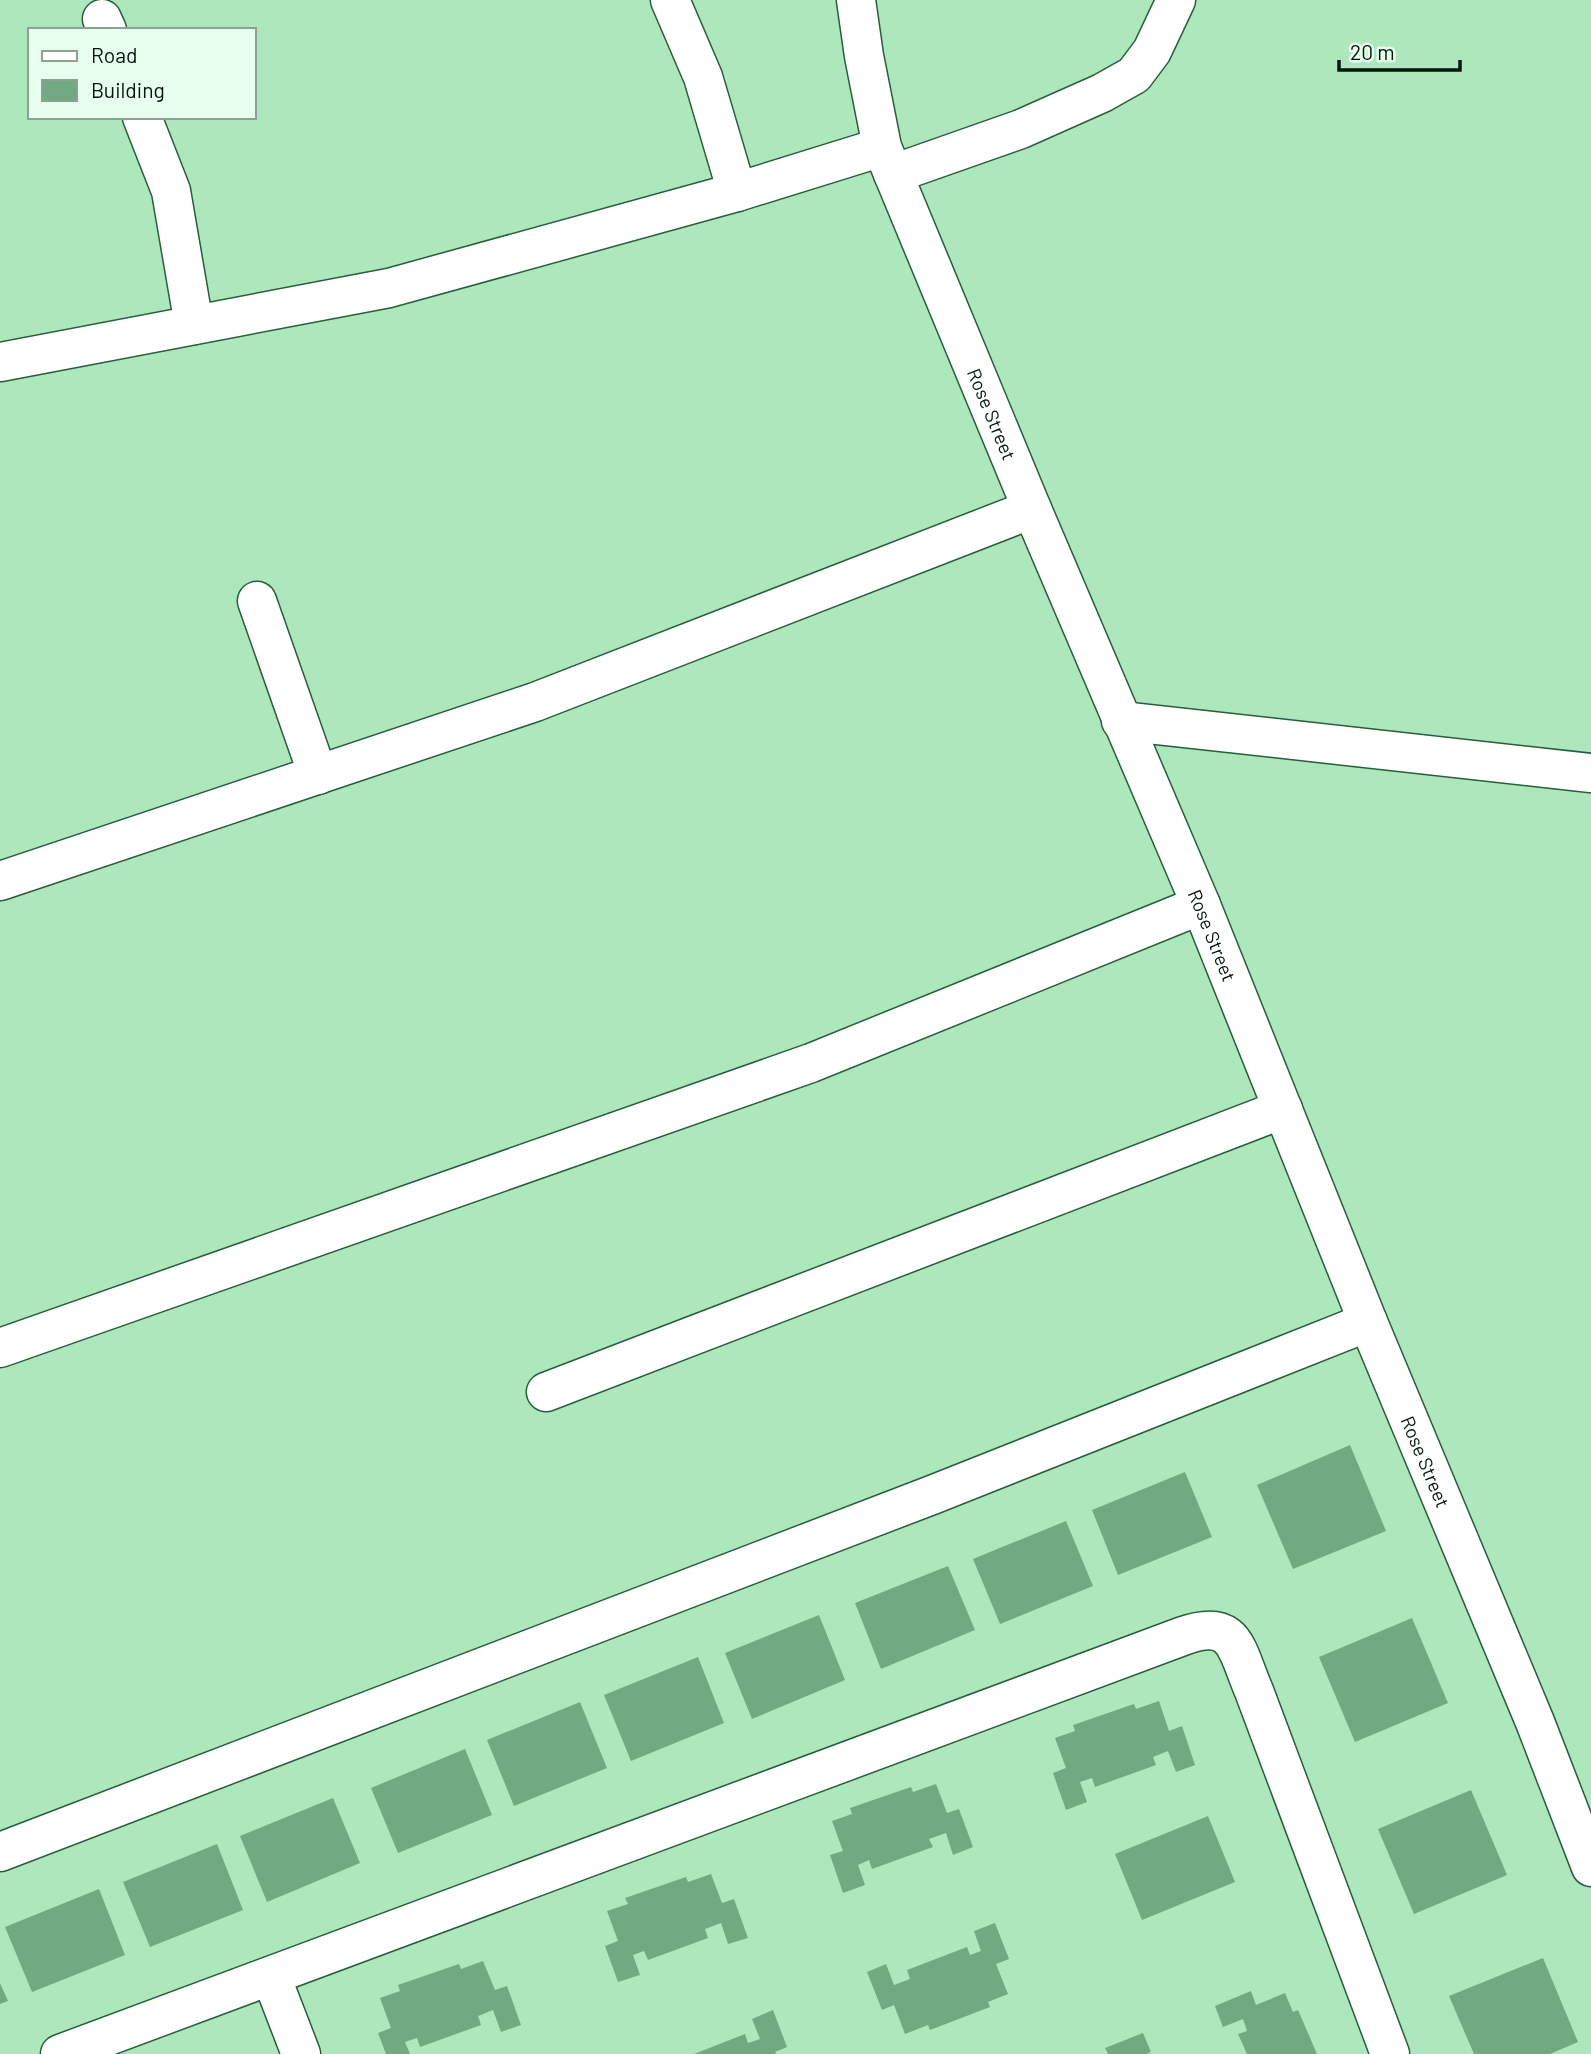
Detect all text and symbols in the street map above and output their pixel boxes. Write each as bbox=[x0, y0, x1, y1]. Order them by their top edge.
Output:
legend bbox=[28, 28, 256, 119]
scale bar bbox=[1339, 28, 1460, 72]
text: 20 m bbox=[1350, 39, 1395, 64]
text: Road bbox=[91, 42, 137, 67]
text: Building bbox=[91, 77, 165, 102]
street label: Rose Street bbox=[963, 364, 1022, 463]
street label: Rose Street bbox=[1184, 886, 1242, 984]
street label: Rose Street bbox=[1397, 1412, 1455, 1511]

